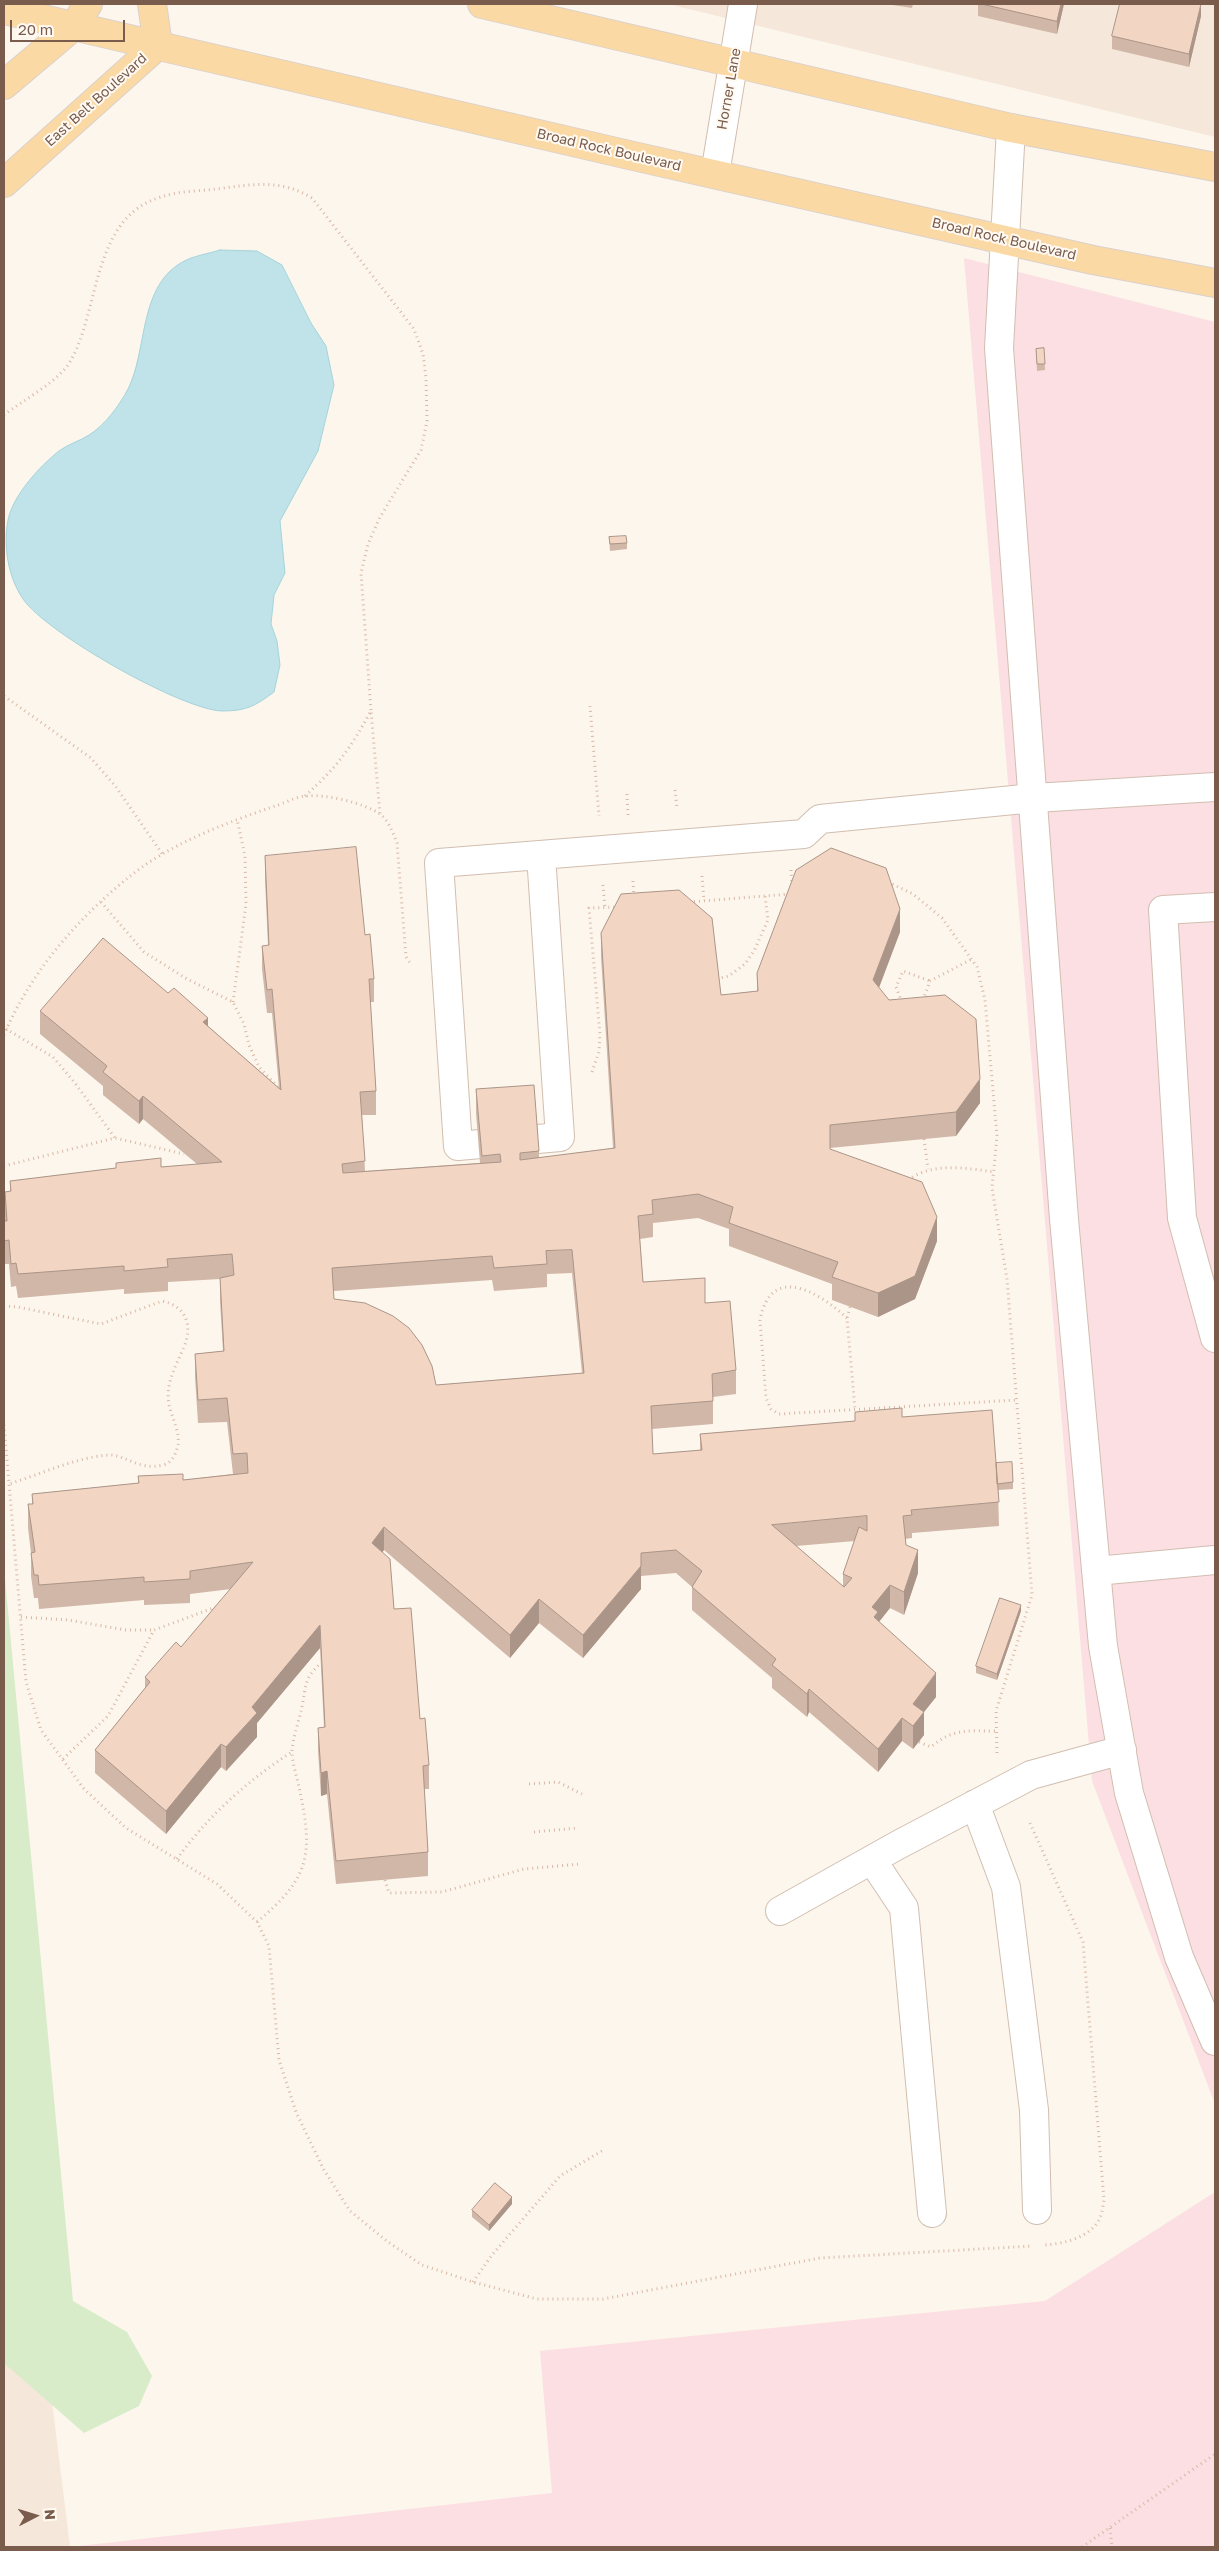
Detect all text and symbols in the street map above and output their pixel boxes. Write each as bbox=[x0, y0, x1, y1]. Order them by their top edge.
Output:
scale bar bbox=[12, 10, 128, 42]
text: 20 m bbox=[18, 20, 53, 38]
street label: Horner Lane bbox=[714, 47, 744, 131]
street label: East Belt Boulevard bbox=[42, 50, 150, 150]
street label: Broad Rock Boulevard bbox=[535, 125, 683, 175]
street label: Broad Rock Boulevard bbox=[930, 214, 1078, 264]
north arrow bbox=[10, 2491, 60, 2541]
text: N bbox=[42, 2509, 59, 2521]

